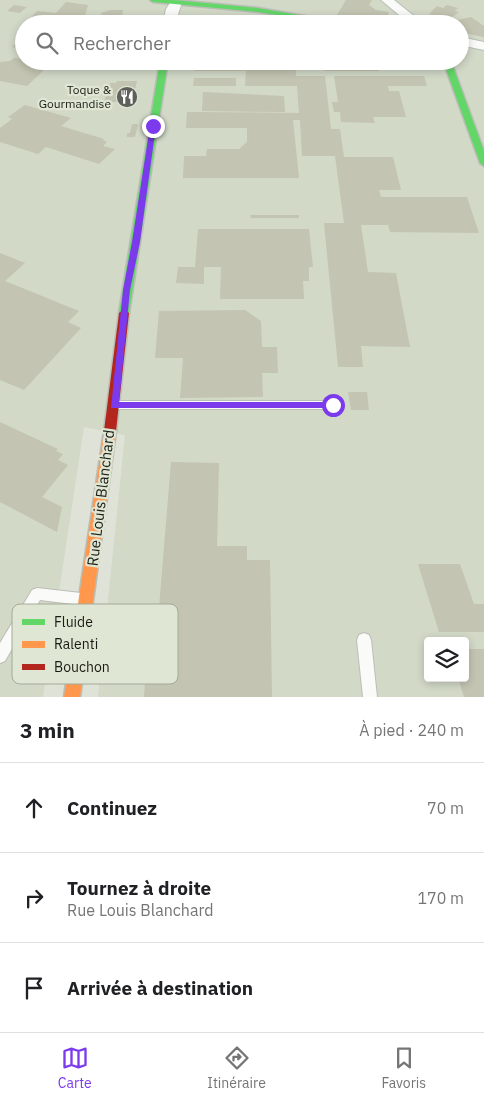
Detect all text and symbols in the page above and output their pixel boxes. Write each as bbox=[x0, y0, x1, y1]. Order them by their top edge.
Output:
search box bbox=[15, 15, 469, 70]
icon: search bbox=[33, 29, 61, 57]
text: Rechercher bbox=[73, 31, 171, 55]
place label: Toque & Gourmandise bbox=[39, 82, 112, 111]
restaurant icon: Toque & Gourmandise bbox=[115, 85, 139, 109]
route end bbox=[142, 115, 165, 138]
route start bbox=[322, 394, 345, 417]
street label: Rue Louis Blanchard bbox=[83, 429, 118, 567]
legend bbox=[12, 604, 178, 684]
text: Fluide bbox=[54, 613, 93, 631]
text: Ralenti bbox=[54, 635, 98, 653]
map controls bbox=[424, 637, 469, 682]
button: layers bbox=[424, 637, 469, 682]
text: Bouchon bbox=[54, 658, 110, 676]
text: 3 min bbox=[20, 716, 75, 744]
text: À pied · 240 m bbox=[359, 720, 464, 740]
icon: ahead bbox=[20, 794, 48, 822]
text: Continuez bbox=[67, 796, 157, 820]
text: 70 m bbox=[427, 798, 464, 818]
text: Tournez à droite bbox=[67, 876, 211, 900]
icon: right bbox=[20, 884, 48, 912]
text: 170 m bbox=[417, 888, 464, 908]
text: Rue Louis Blanchard bbox=[67, 900, 214, 920]
icon: arrive bbox=[20, 974, 48, 1002]
text: Arrivée à destination bbox=[67, 976, 253, 1000]
tab: Carte bbox=[58, 1044, 92, 1092]
tab: Itinéraire bbox=[207, 1044, 266, 1092]
tab: Favoris bbox=[381, 1044, 426, 1092]

